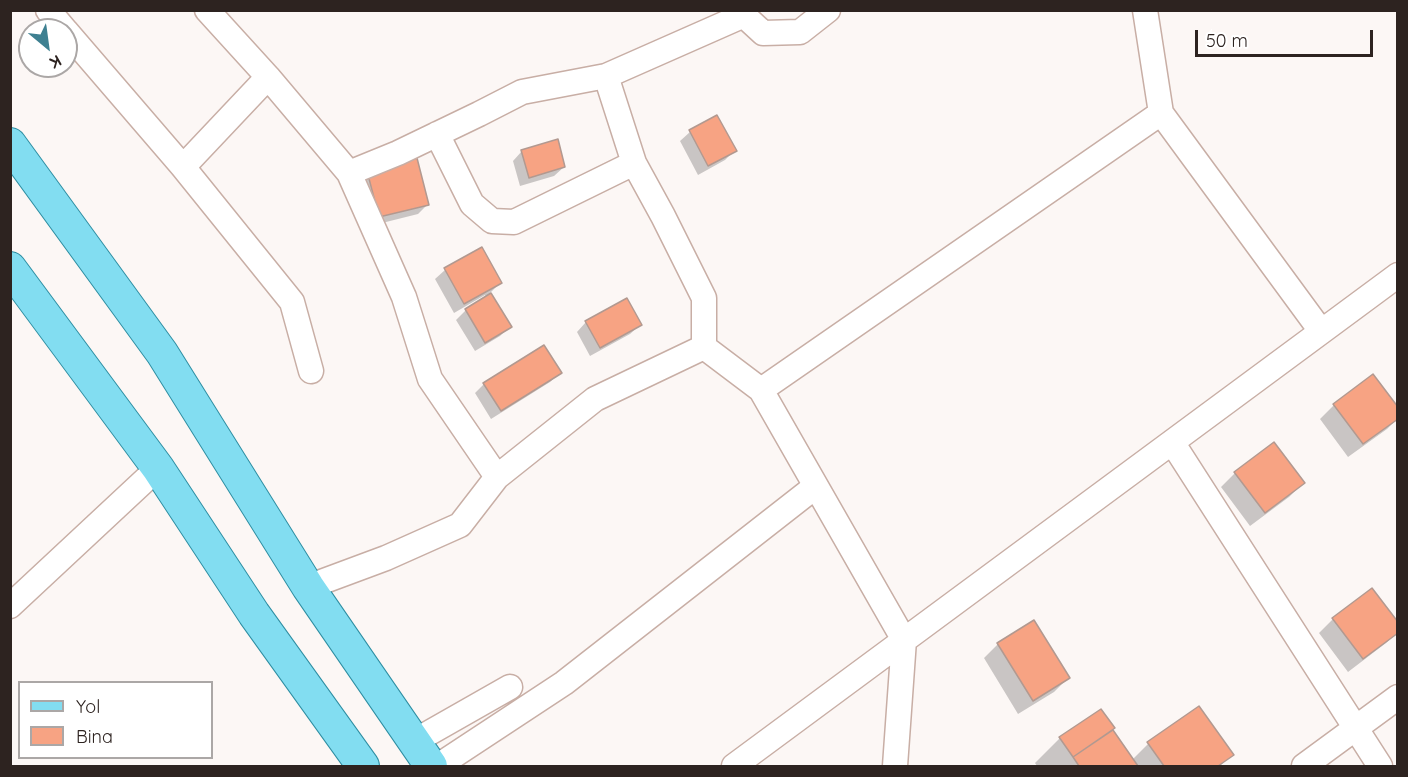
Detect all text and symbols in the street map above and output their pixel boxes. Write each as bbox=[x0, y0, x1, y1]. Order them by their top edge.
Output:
north arrow bbox=[18, 18, 78, 78]
scale bar bbox=[1198, 18, 1376, 56]
text: 50 m bbox=[1206, 29, 1248, 52]
text: K bbox=[46, 51, 65, 73]
legend bbox=[18, 681, 213, 759]
text: Yol bbox=[76, 695, 100, 718]
text: Bina bbox=[76, 725, 113, 748]

